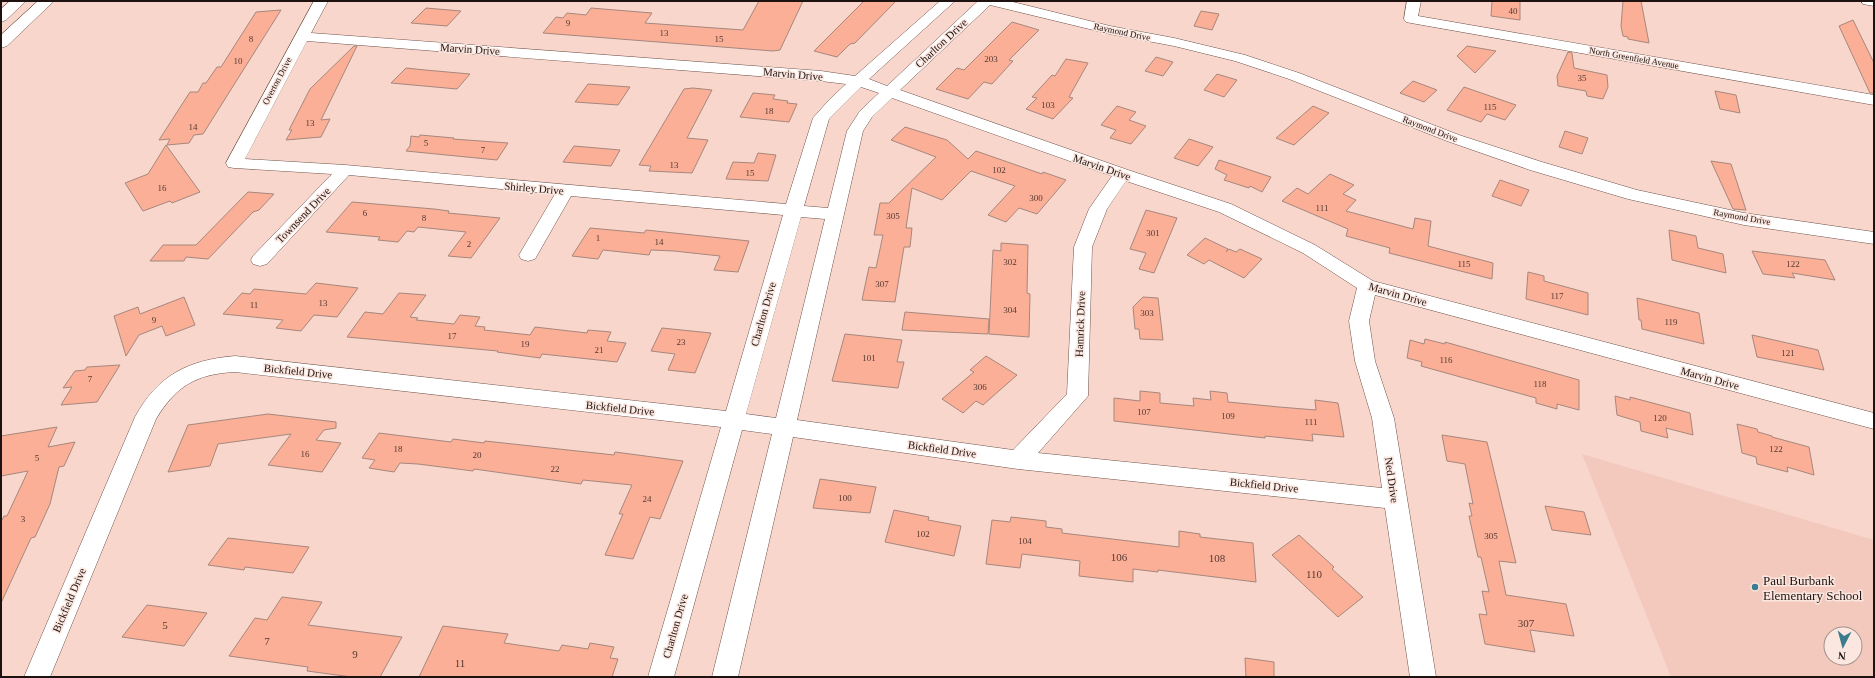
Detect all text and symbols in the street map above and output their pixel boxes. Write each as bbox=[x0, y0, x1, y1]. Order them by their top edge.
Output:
house number: 40 bbox=[1509, 6, 1518, 16]
street label: Charlton Drive bbox=[913, 16, 969, 70]
house number: 9 bbox=[566, 18, 571, 28]
street label: Raymond Drive bbox=[1093, 21, 1151, 43]
house number: 13 bbox=[660, 28, 669, 38]
house number: 8 bbox=[249, 34, 254, 44]
house number: 15 bbox=[715, 34, 724, 44]
street label: Marvin Drive bbox=[440, 41, 501, 57]
street label: North Greenfield Avenue bbox=[1588, 45, 1680, 71]
house number: 203 bbox=[984, 54, 998, 64]
house number: 10 bbox=[234, 56, 243, 66]
street label: Overton Drive bbox=[260, 56, 294, 106]
street label: Marvin Drive bbox=[762, 65, 824, 83]
house number: 35 bbox=[1578, 73, 1587, 83]
house number: 103 bbox=[1041, 100, 1055, 110]
house number: 115 bbox=[1483, 102, 1497, 112]
house number: 18 bbox=[765, 106, 774, 116]
street label: Raymond Drive bbox=[1401, 114, 1459, 144]
house number: 13 bbox=[306, 118, 315, 128]
house number: 14 bbox=[189, 122, 198, 132]
house number: 5 bbox=[424, 138, 429, 148]
house number: 7 bbox=[481, 145, 486, 155]
street label: Marvin Drive bbox=[1072, 152, 1133, 183]
house number: 13 bbox=[670, 160, 679, 170]
house number: 102 bbox=[992, 165, 1006, 175]
house number: 15 bbox=[746, 168, 755, 178]
street label: Shirley Drive bbox=[504, 179, 564, 197]
house number: 16 bbox=[158, 183, 167, 193]
street label: Townsend Drive bbox=[273, 185, 333, 245]
house number: 300 bbox=[1029, 193, 1043, 203]
house number: 111 bbox=[1316, 203, 1328, 213]
street label: Raymond Drive bbox=[1713, 207, 1771, 227]
house number: 6 bbox=[363, 208, 368, 218]
house number: 305 bbox=[886, 211, 900, 221]
house number: 8 bbox=[422, 213, 427, 223]
house number: 301 bbox=[1146, 228, 1160, 238]
house number: 1 bbox=[596, 233, 600, 243]
house number: 14 bbox=[655, 237, 664, 247]
house number: 2 bbox=[467, 239, 471, 249]
house number: 302 bbox=[1003, 257, 1017, 267]
house number: 115 bbox=[1457, 259, 1471, 269]
house number: 122 bbox=[1786, 259, 1800, 269]
house number: 307 bbox=[875, 279, 889, 289]
street label: Charlton Drive bbox=[748, 280, 778, 348]
street label: Marvin Drive bbox=[1367, 280, 1429, 308]
street label: Hamrick Drive bbox=[1073, 291, 1087, 357]
house number: 117 bbox=[1550, 291, 1564, 301]
house number: 13 bbox=[319, 298, 328, 308]
house number: 11 bbox=[250, 300, 258, 310]
house number: 304 bbox=[1003, 305, 1017, 315]
house number: 303 bbox=[1140, 308, 1154, 318]
house number: 9 bbox=[152, 315, 157, 325]
house number: 119 bbox=[1664, 317, 1678, 327]
house number: 17 bbox=[448, 331, 457, 341]
house number: 23 bbox=[677, 337, 686, 347]
house number: 19 bbox=[521, 339, 530, 349]
house number: 21 bbox=[595, 345, 604, 355]
house number: 121 bbox=[1781, 348, 1795, 358]
house number: 101 bbox=[862, 353, 876, 363]
house number: 116 bbox=[1439, 355, 1453, 365]
street label: Bickfield Drive bbox=[263, 361, 333, 381]
street label: Marvin Drive bbox=[1679, 364, 1741, 392]
house number: 7 bbox=[88, 374, 93, 384]
house number: 118 bbox=[1533, 379, 1547, 389]
house number: 306 bbox=[973, 382, 987, 392]
street label: Bickfield Drive bbox=[585, 398, 655, 418]
house number: 107 bbox=[1137, 407, 1151, 417]
house number: 109 bbox=[1221, 411, 1235, 421]
house number: 120 bbox=[1653, 413, 1667, 423]
house number: 111 bbox=[1305, 417, 1317, 427]
street label: Bickfield Drive bbox=[907, 438, 977, 460]
house number: 18 bbox=[394, 444, 403, 454]
house number: 122 bbox=[1769, 444, 1783, 454]
house number: 16 bbox=[301, 449, 310, 459]
house number: 20 bbox=[473, 450, 482, 460]
house number: 5 bbox=[35, 453, 40, 463]
street label: Ned Drive bbox=[1383, 456, 1401, 504]
house number: 22 bbox=[551, 464, 560, 474]
street label: Bickfield Drive bbox=[1229, 475, 1299, 495]
house number: 100 bbox=[838, 493, 852, 503]
house number: 24 bbox=[643, 494, 652, 504]
house number: 3 bbox=[21, 514, 26, 524]
house number: 102 bbox=[916, 529, 930, 539]
house number: 305 bbox=[1484, 531, 1498, 541]
house number: 104 bbox=[1018, 536, 1032, 546]
house number: 106 bbox=[1111, 551, 1128, 563]
house number: 108 bbox=[1209, 552, 1226, 564]
street label: Bickfield Drive bbox=[50, 566, 88, 634]
house number: 110 bbox=[1306, 568, 1323, 580]
place label: Paul Burbank Elementary School bbox=[1763, 573, 1863, 603]
marker: Paul Burbank Elementary School bbox=[1750, 582, 1760, 592]
street label: Charlton Drive bbox=[660, 592, 690, 660]
house number: 307 bbox=[1518, 617, 1535, 629]
house number: 5 bbox=[162, 619, 168, 631]
north arrow bbox=[1823, 626, 1863, 666]
house number: 7 bbox=[264, 635, 270, 647]
house number: 9 bbox=[352, 648, 358, 660]
text: N bbox=[1837, 650, 1847, 662]
house number: 11 bbox=[455, 657, 465, 669]

